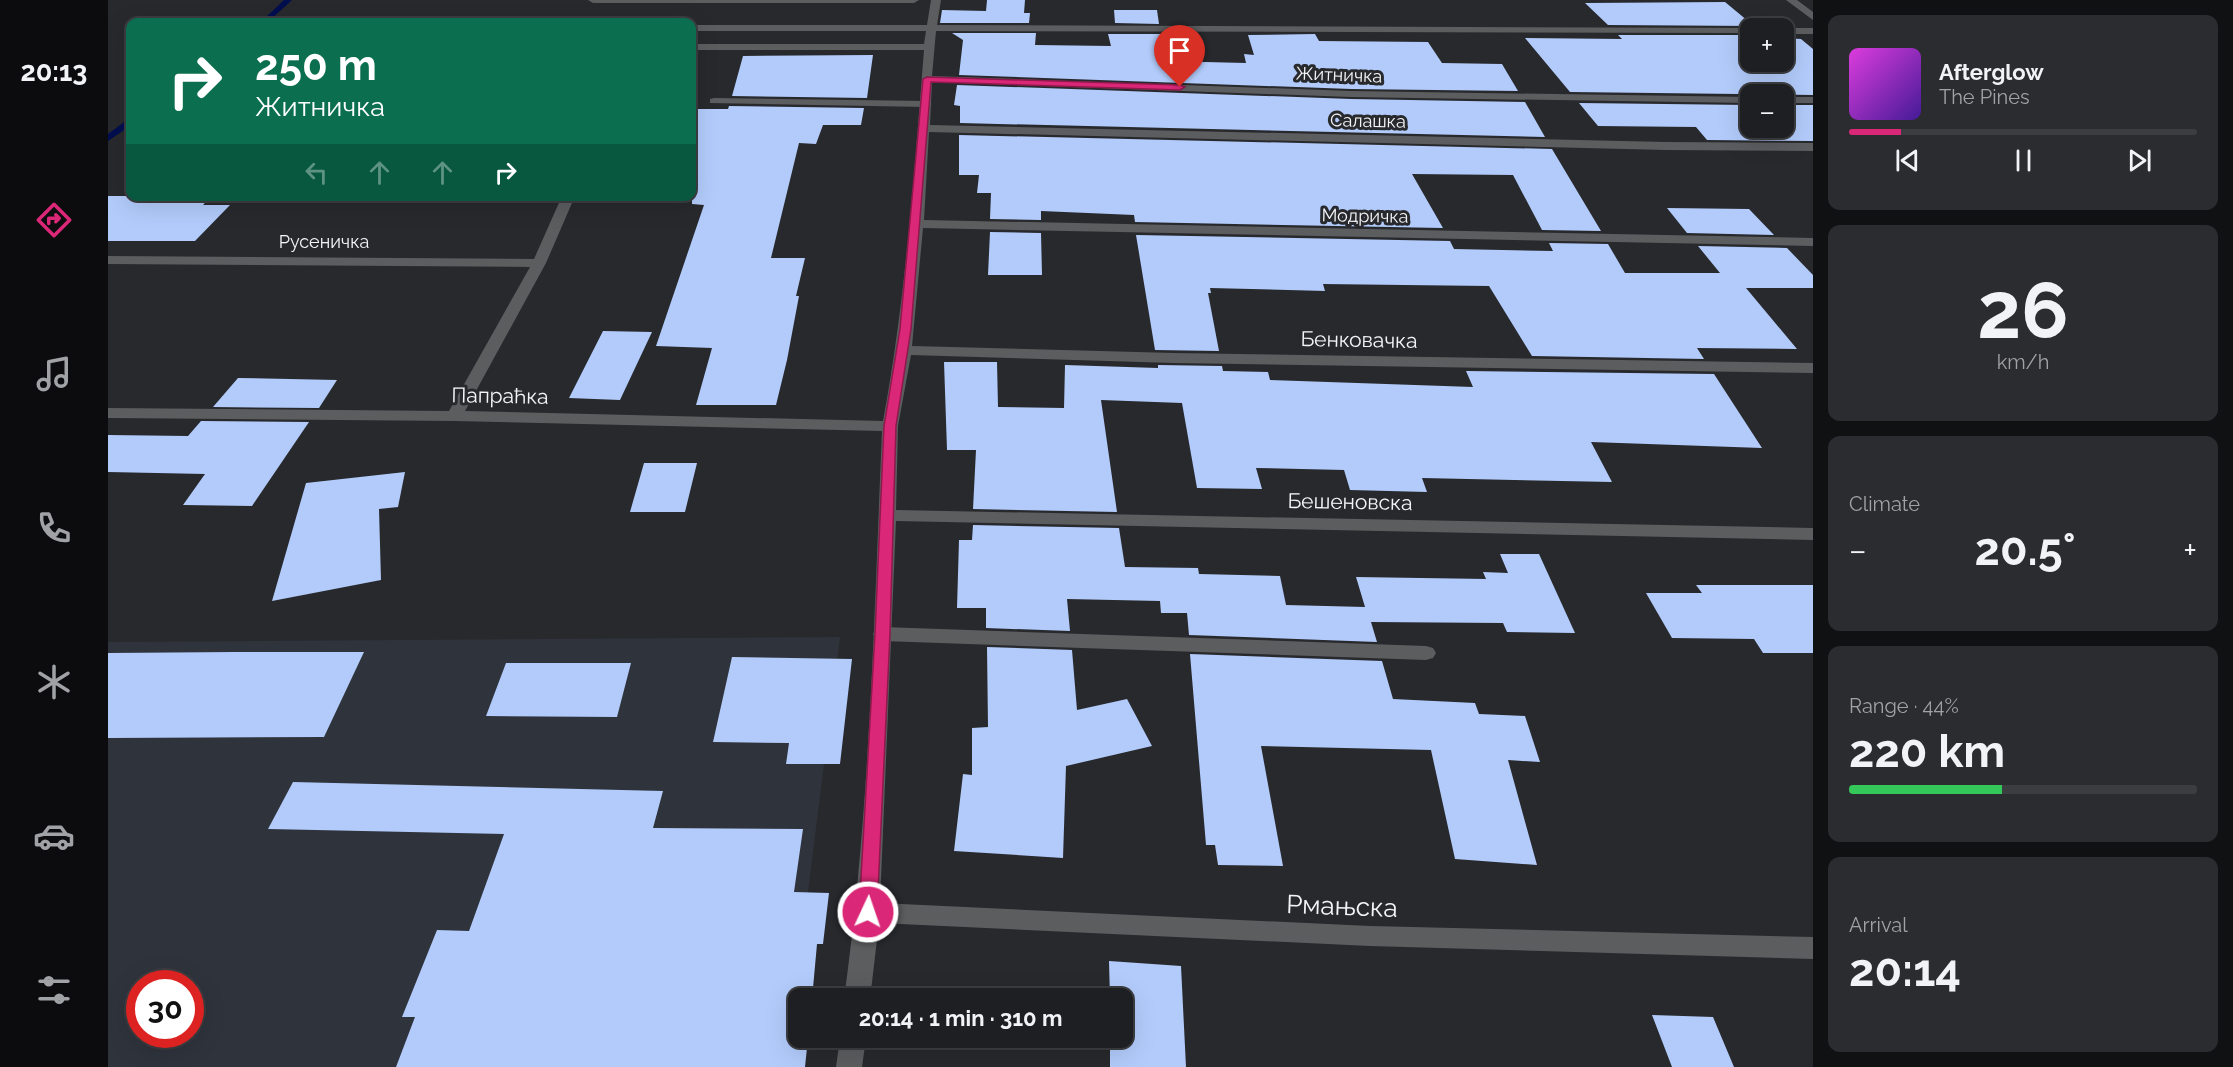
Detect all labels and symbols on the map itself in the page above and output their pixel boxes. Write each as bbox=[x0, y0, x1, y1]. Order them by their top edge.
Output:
pin bbox=[1154, 25, 1205, 87]
street label: Житничка bbox=[1295, 62, 1383, 87]
street label: Салашка bbox=[1330, 109, 1406, 132]
street label: Модричка bbox=[1321, 204, 1409, 227]
street label: Русеничка bbox=[279, 231, 369, 252]
street label: Бенковачка bbox=[1300, 326, 1418, 353]
street label: Папраћка bbox=[451, 382, 549, 409]
street label: Бешеновска bbox=[1287, 488, 1413, 515]
position arrow bbox=[836, 880, 900, 944]
street label: Рмањска bbox=[1286, 889, 1398, 923]
speed limit sign: 30 bbox=[126, 970, 204, 1048]

